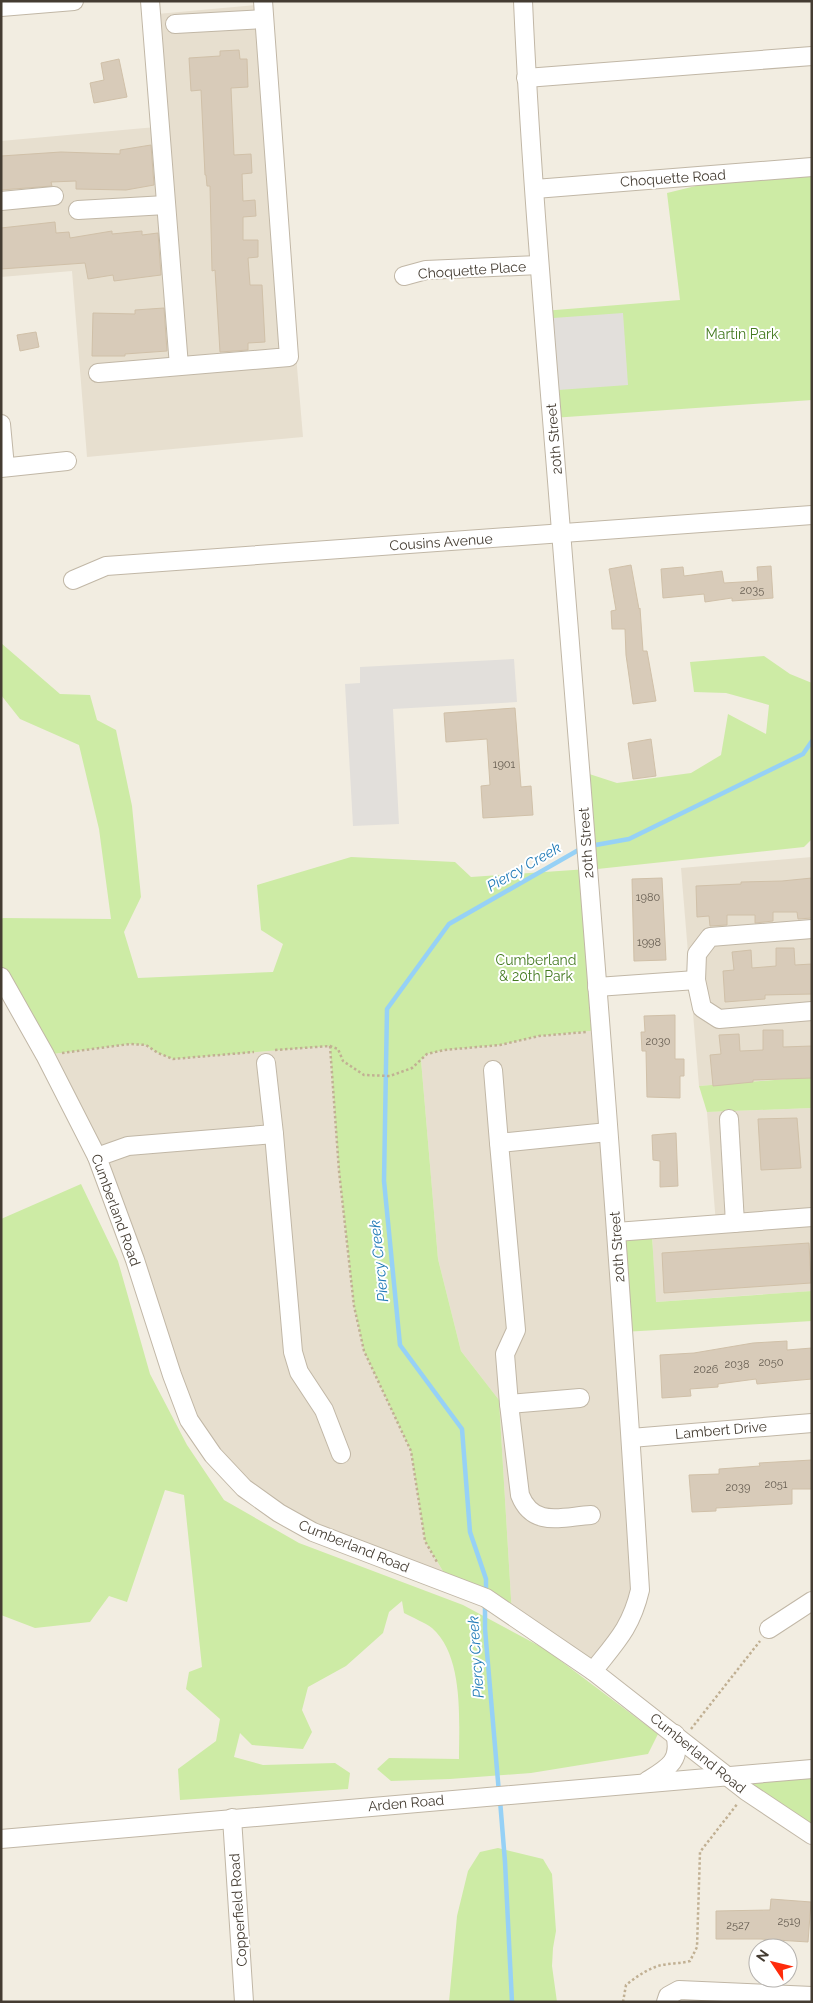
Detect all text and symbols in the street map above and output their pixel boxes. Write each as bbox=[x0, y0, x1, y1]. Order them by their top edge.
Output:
street label: Choquette Road bbox=[620, 166, 726, 190]
street label: Choquette Place bbox=[417, 258, 527, 282]
park label: Martin Park bbox=[706, 326, 779, 342]
street label: 20th Street bbox=[543, 403, 565, 475]
street label: Cousins Avenue bbox=[389, 530, 493, 554]
house number: 2035 bbox=[740, 584, 764, 597]
house number: 1901 bbox=[493, 758, 516, 771]
street label: 20th Street bbox=[576, 807, 596, 879]
water label: Piercy Creek bbox=[484, 839, 564, 895]
house number: 1980 bbox=[636, 891, 660, 904]
house number: 1998 bbox=[637, 936, 661, 949]
park label: Cumberland & 20th Park bbox=[496, 952, 576, 984]
house number: 2030 bbox=[645, 1035, 671, 1048]
street label: Cumberland Road bbox=[88, 1152, 144, 1268]
street label: 20th Street bbox=[607, 1211, 627, 1283]
water label: Piercy Creek bbox=[366, 1219, 392, 1303]
house number: 2050 bbox=[758, 1356, 784, 1369]
house number: 2038 bbox=[725, 1358, 749, 1371]
house number: 2026 bbox=[694, 1363, 719, 1376]
street label: Lambert Drive bbox=[674, 1418, 768, 1442]
house number: 2051 bbox=[764, 1478, 788, 1491]
house number: 2039 bbox=[726, 1481, 750, 1494]
street label: Cumberland Road bbox=[296, 1516, 412, 1576]
water label: Piercy Creek bbox=[464, 1615, 488, 1699]
street label: Cumberland Road bbox=[647, 1710, 749, 1796]
street label: Arden Road bbox=[367, 1792, 445, 1814]
street label: Copperfield Road bbox=[226, 1853, 250, 1967]
house number: 2519 bbox=[778, 1915, 800, 1928]
house number: 2527 bbox=[726, 1919, 750, 1932]
north arrow bbox=[748, 1938, 798, 1988]
text: N bbox=[753, 1947, 772, 1965]

